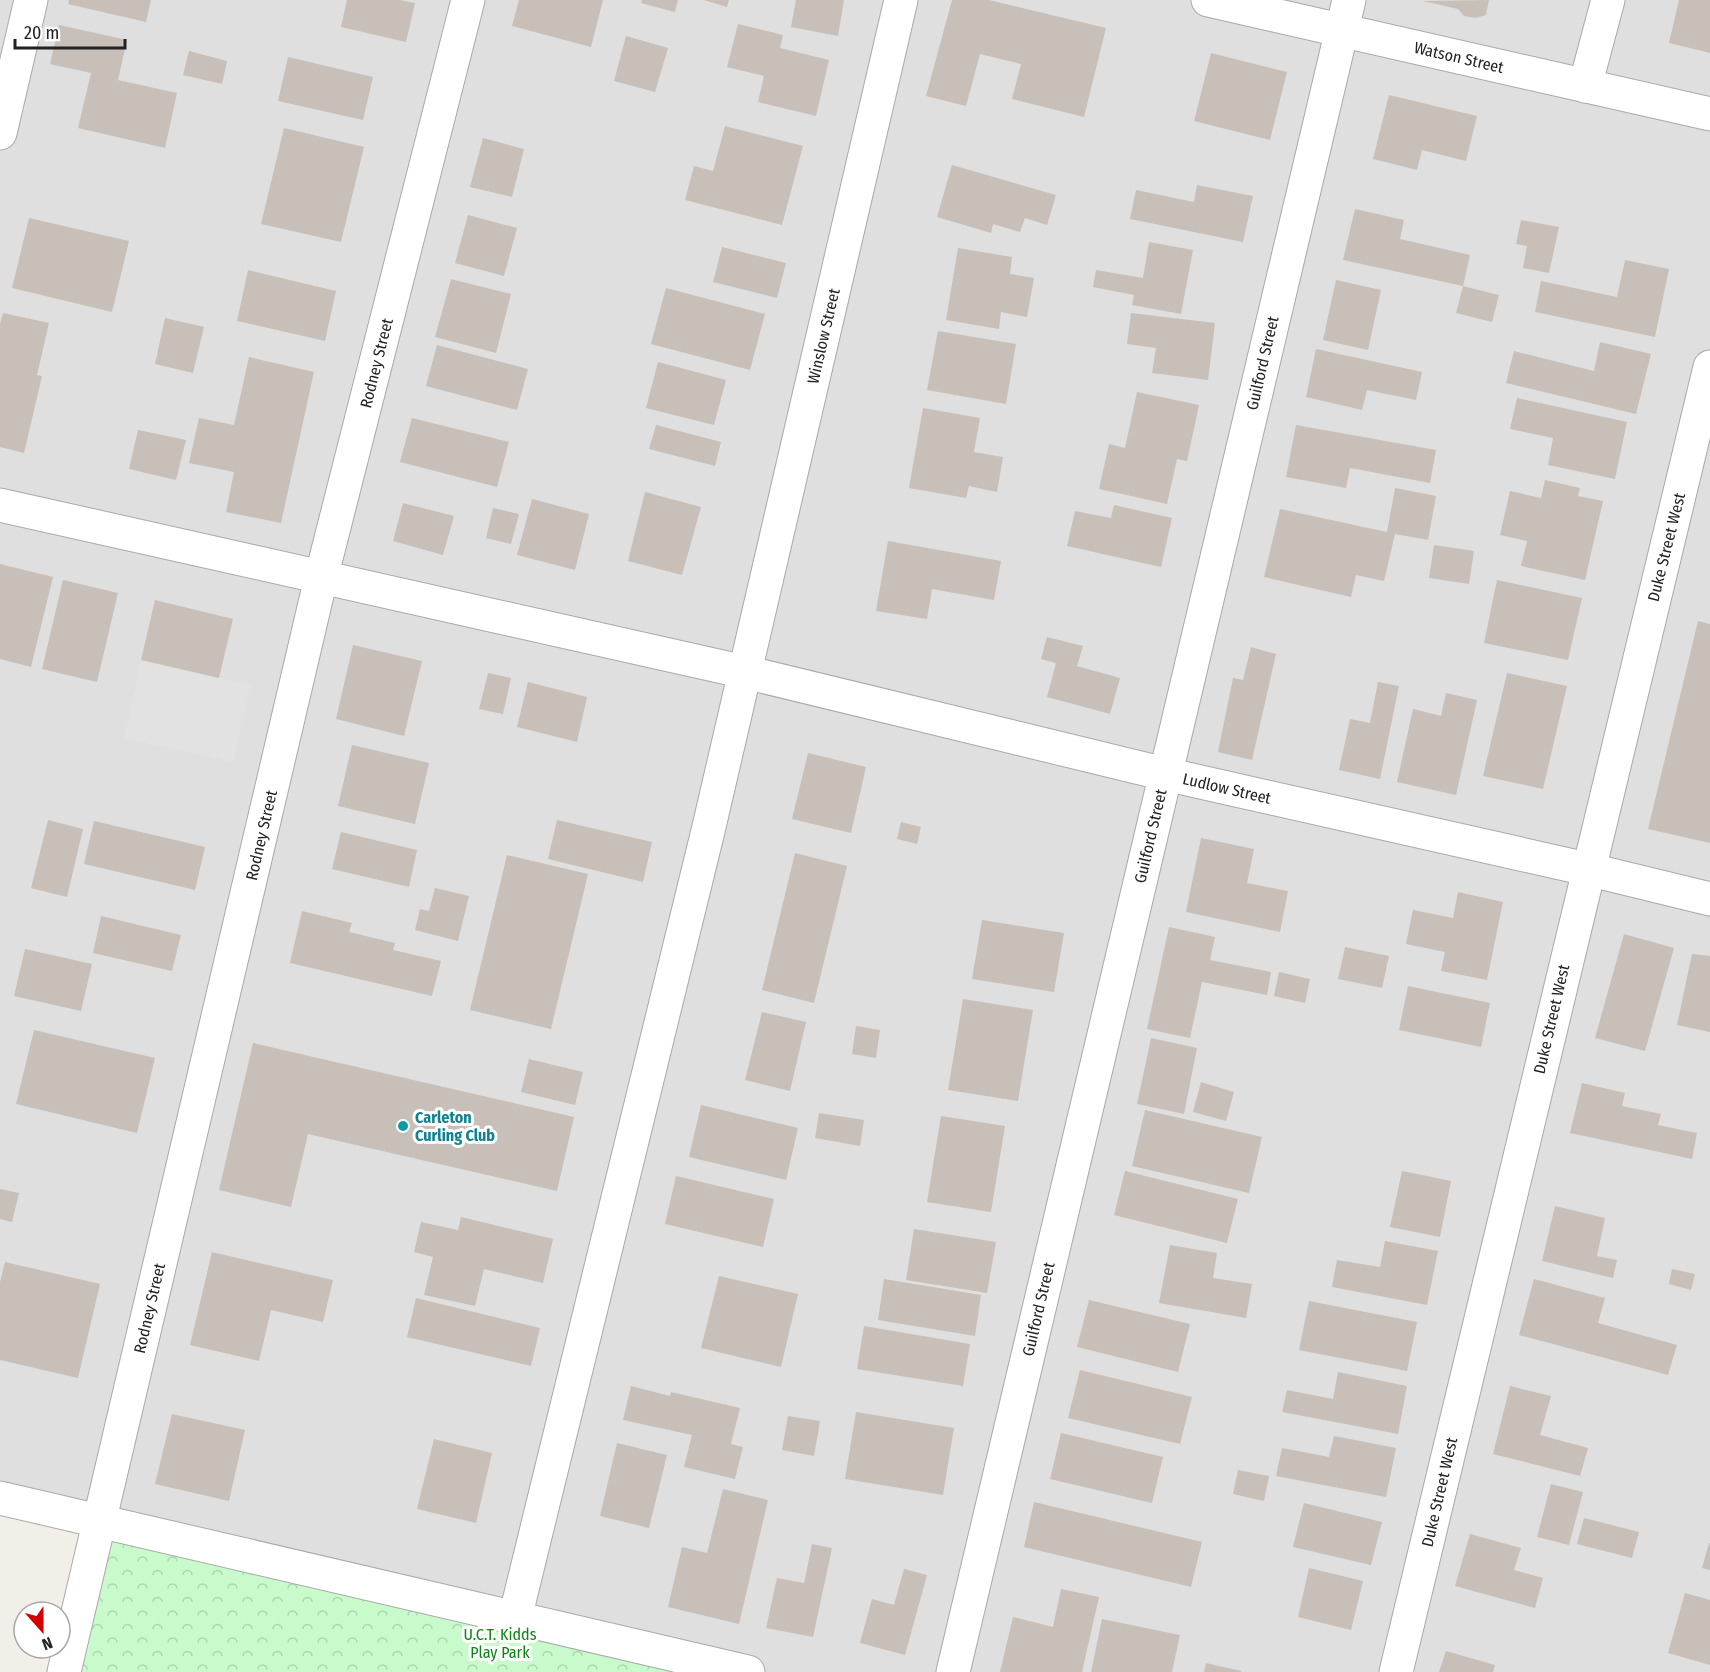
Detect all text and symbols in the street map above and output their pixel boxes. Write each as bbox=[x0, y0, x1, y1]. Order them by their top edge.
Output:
scale bar bbox=[15, 12, 124, 50]
text: 20 m bbox=[24, 22, 59, 44]
street label: Watson Street bbox=[1412, 38, 1506, 77]
street label: Winslow Street bbox=[803, 286, 844, 386]
street label: Guilford Street bbox=[1242, 314, 1283, 412]
street label: Rodney Street bbox=[356, 315, 397, 410]
street label: Duke Street West bbox=[1644, 490, 1689, 604]
street label: Ludlow Street bbox=[1181, 769, 1274, 808]
street label: Rodney Street bbox=[242, 787, 281, 882]
street label: Guilford Street bbox=[1130, 787, 1171, 885]
street label: Duke Street West bbox=[1530, 962, 1573, 1076]
place label: Carleton Curling Club bbox=[415, 1108, 495, 1145]
marker: Carleton Curling Club bbox=[396, 1119, 410, 1133]
street label: Rodney Street bbox=[130, 1260, 169, 1355]
street label: Guilford Street bbox=[1018, 1260, 1059, 1358]
street label: Duke Street West bbox=[1418, 1435, 1461, 1549]
north arrow bbox=[12, 1600, 72, 1660]
park label: U.C.T. Kidds Play Park bbox=[464, 1625, 537, 1662]
text: N bbox=[39, 1633, 55, 1654]

